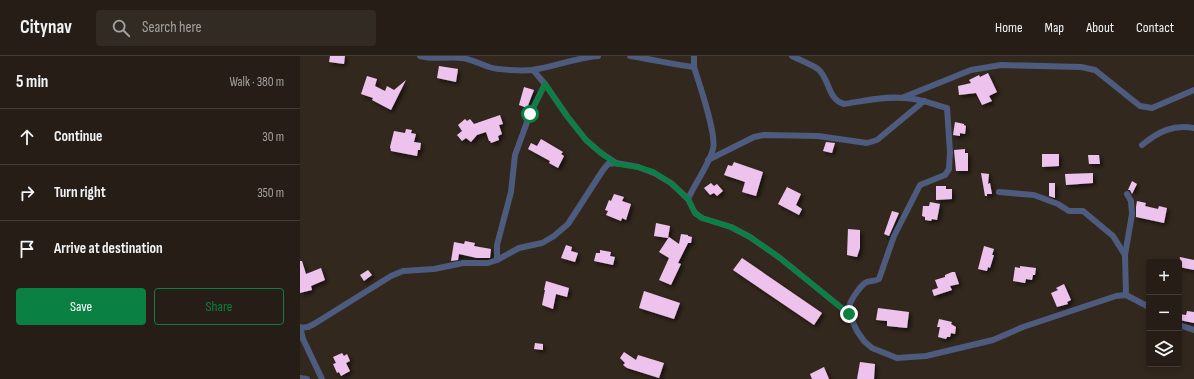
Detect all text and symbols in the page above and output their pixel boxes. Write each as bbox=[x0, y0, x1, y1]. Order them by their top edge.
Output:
search box bbox=[96, 10, 376, 46]
text: Citynav bbox=[20, 16, 72, 39]
icon: search bbox=[110, 17, 132, 39]
text: Search here bbox=[142, 18, 202, 37]
text: Home bbox=[995, 19, 1023, 36]
text: Map bbox=[1045, 19, 1064, 36]
text: About bbox=[1086, 19, 1114, 36]
text: Contact bbox=[1136, 19, 1174, 36]
text: 5 min bbox=[16, 72, 48, 92]
text: Walk · 380 m bbox=[229, 74, 284, 90]
route start bbox=[521, 105, 539, 123]
icon: ahead bbox=[16, 126, 38, 148]
text: Continue bbox=[54, 127, 103, 146]
text: 30 m bbox=[262, 129, 284, 145]
icon: right bbox=[16, 182, 38, 204]
text: Turn right bbox=[54, 183, 106, 202]
text: 350 m bbox=[257, 185, 284, 201]
icon: arrive bbox=[16, 238, 38, 260]
text: Arrive at destination bbox=[54, 239, 163, 258]
map controls bbox=[1146, 259, 1182, 367]
button: + bbox=[1146, 259, 1182, 295]
button: Save bbox=[16, 288, 146, 325]
button: Share bbox=[154, 288, 284, 325]
button: − bbox=[1146, 295, 1182, 331]
route end bbox=[840, 305, 858, 323]
button: layers bbox=[1146, 331, 1182, 367]

